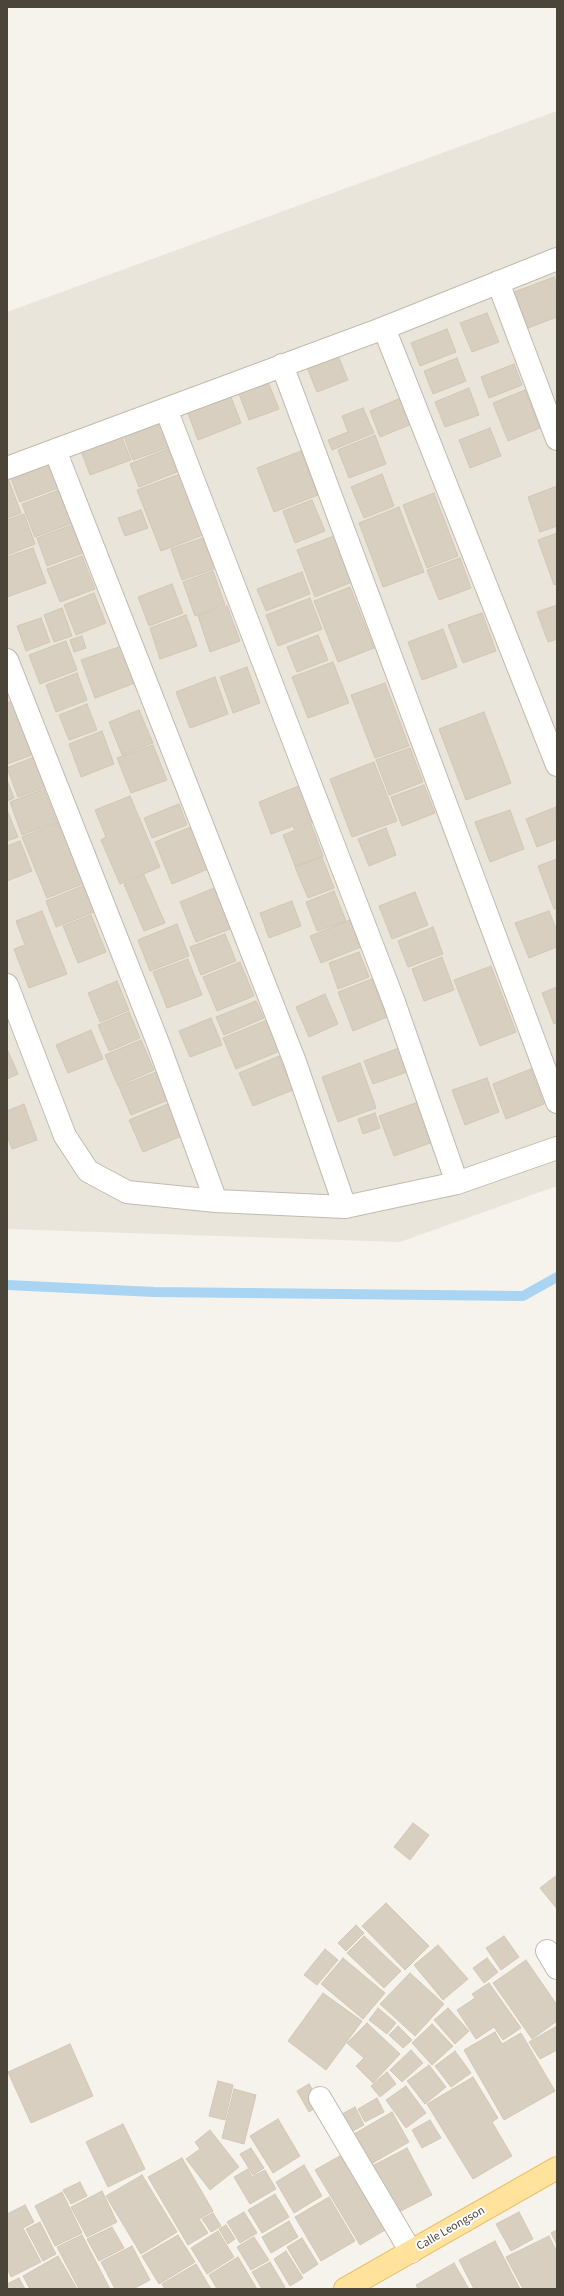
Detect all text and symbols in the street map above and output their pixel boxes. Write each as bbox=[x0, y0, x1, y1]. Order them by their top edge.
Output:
street label: Calle Leongson bbox=[414, 2204, 488, 2254]

